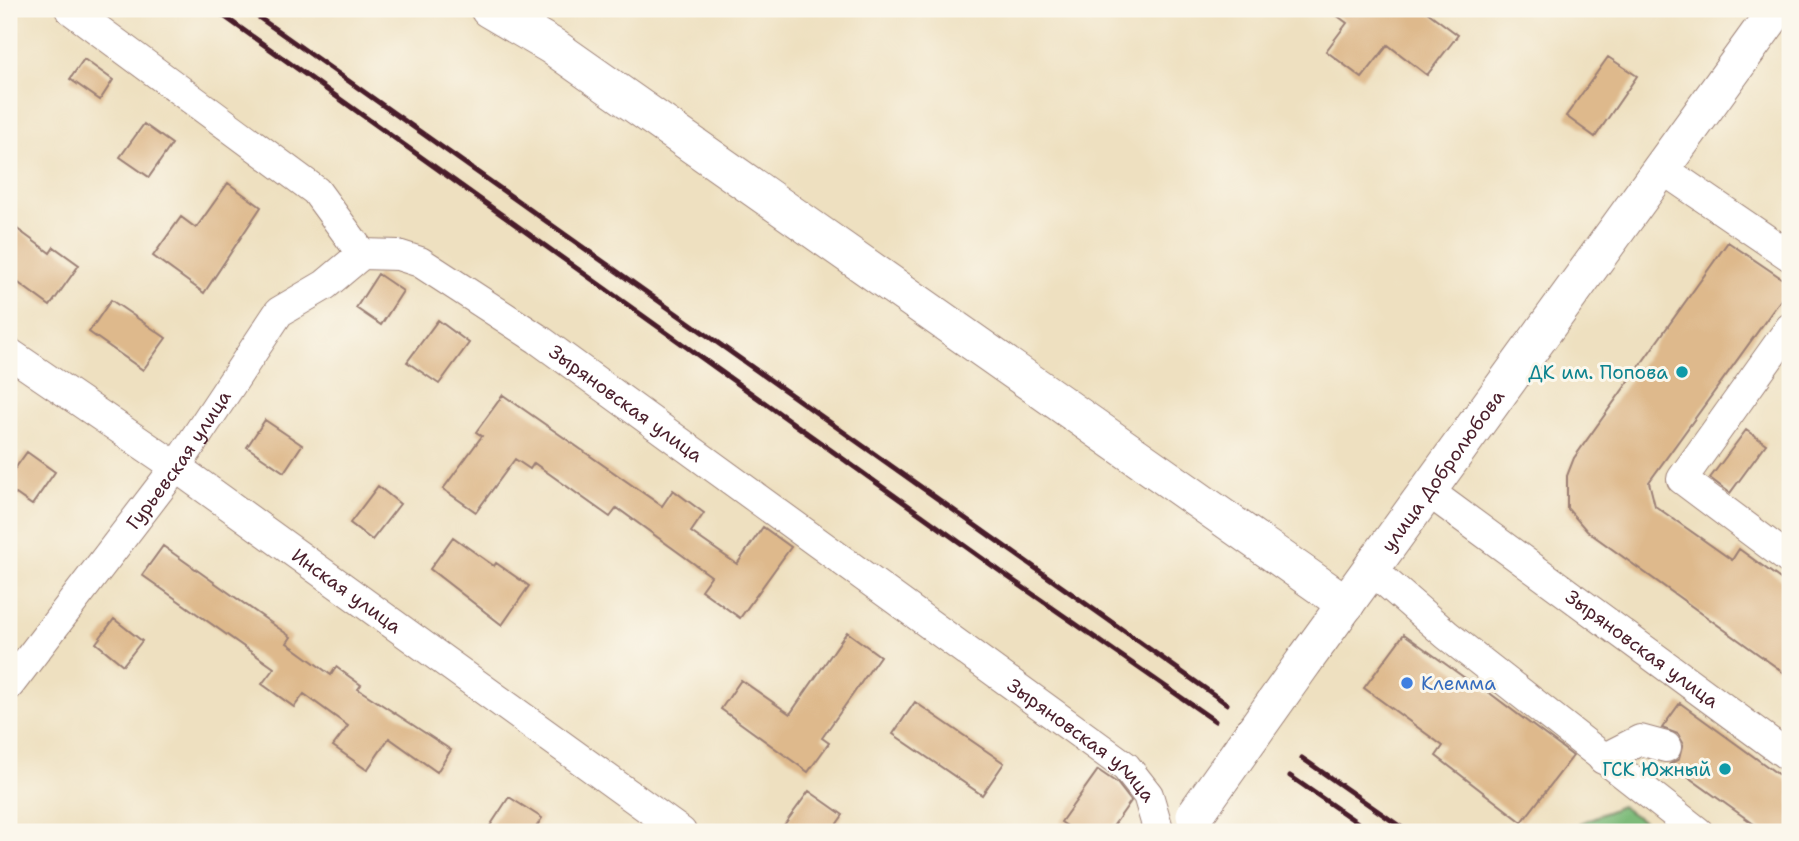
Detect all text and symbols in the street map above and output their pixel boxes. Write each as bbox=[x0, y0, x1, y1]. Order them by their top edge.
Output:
street label: Зыряновская улица bbox=[544, 339, 708, 468]
place label: ДК им. Попова bbox=[1528, 360, 1668, 385]
marker: ДК им. Попова bbox=[1674, 364, 1690, 380]
street label: Гурьевская улица bbox=[121, 385, 237, 535]
street label: улица Добролюбова bbox=[1376, 385, 1510, 557]
street label: Инская улица bbox=[287, 543, 407, 639]
street label: Зыряновская улица bbox=[1560, 584, 1724, 714]
place label: Клемма bbox=[1421, 671, 1496, 696]
street label: Зыряновская улица bbox=[1002, 673, 1161, 807]
marker: Клемма bbox=[1399, 675, 1415, 691]
place label: ГСК Южный bbox=[1602, 757, 1711, 782]
marker: ГСК Южный bbox=[1717, 761, 1733, 777]

